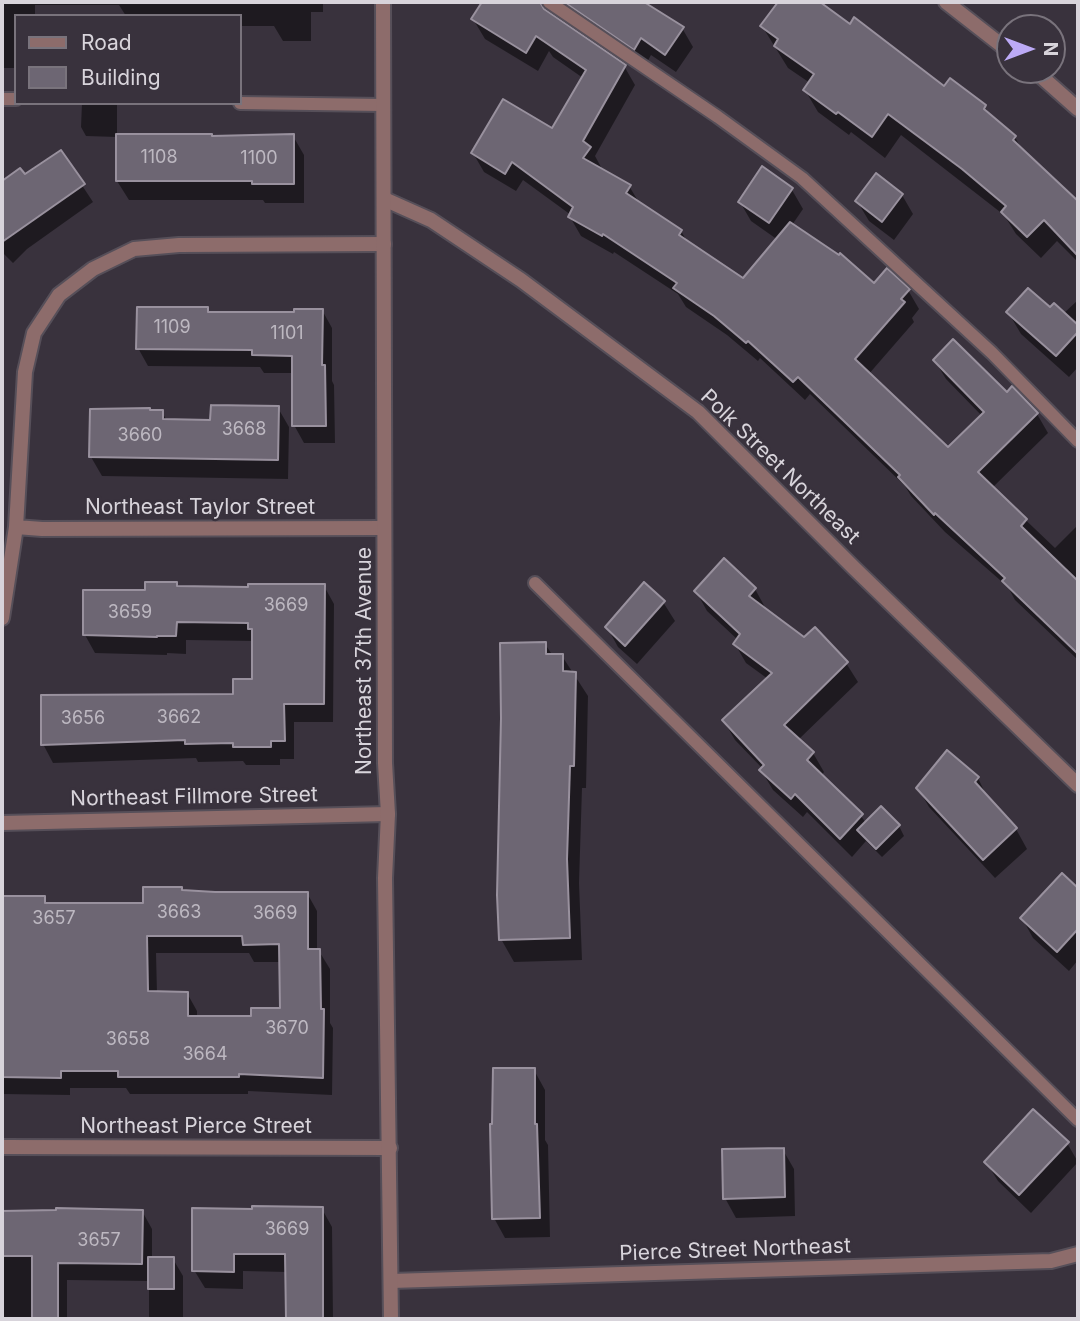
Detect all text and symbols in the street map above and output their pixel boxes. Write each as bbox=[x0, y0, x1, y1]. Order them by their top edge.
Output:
legend bbox=[14, 14, 242, 105]
north arrow bbox=[996, 14, 1066, 84]
text: Road bbox=[81, 30, 132, 55]
text: N bbox=[1039, 42, 1062, 56]
text: Building bbox=[81, 65, 161, 90]
house number: 1108 bbox=[140, 147, 178, 169]
house number: 1100 bbox=[240, 148, 278, 170]
house number: 1109 bbox=[153, 317, 191, 339]
house number: 1101 bbox=[270, 323, 304, 345]
street label: Polk Street Northeast bbox=[695, 384, 865, 550]
house number: 3668 bbox=[222, 419, 266, 441]
house number: 3660 bbox=[118, 425, 162, 447]
street label: Northeast Taylor Street bbox=[85, 495, 315, 521]
street label: Northeast 37th Avenue bbox=[352, 547, 378, 775]
house number: 3669 bbox=[264, 595, 308, 617]
house number: 3659 bbox=[108, 602, 152, 624]
house number: 3662 bbox=[157, 707, 201, 729]
house number: 3656 bbox=[61, 708, 105, 730]
street label: Northeast Fillmore Street bbox=[70, 782, 318, 812]
house number: 3663 bbox=[157, 902, 201, 924]
house number: 3669 bbox=[253, 903, 297, 925]
house number: 3657 bbox=[32, 908, 76, 930]
house number: 3670 bbox=[265, 1018, 309, 1040]
house number: 3658 bbox=[106, 1029, 150, 1051]
house number: 3664 bbox=[182, 1044, 228, 1066]
street label: Northeast Pierce Street bbox=[80, 1114, 312, 1140]
house number: 3669 bbox=[265, 1219, 309, 1241]
house number: 3657 bbox=[77, 1230, 121, 1252]
street label: Pierce Street Northeast bbox=[619, 1233, 851, 1267]

